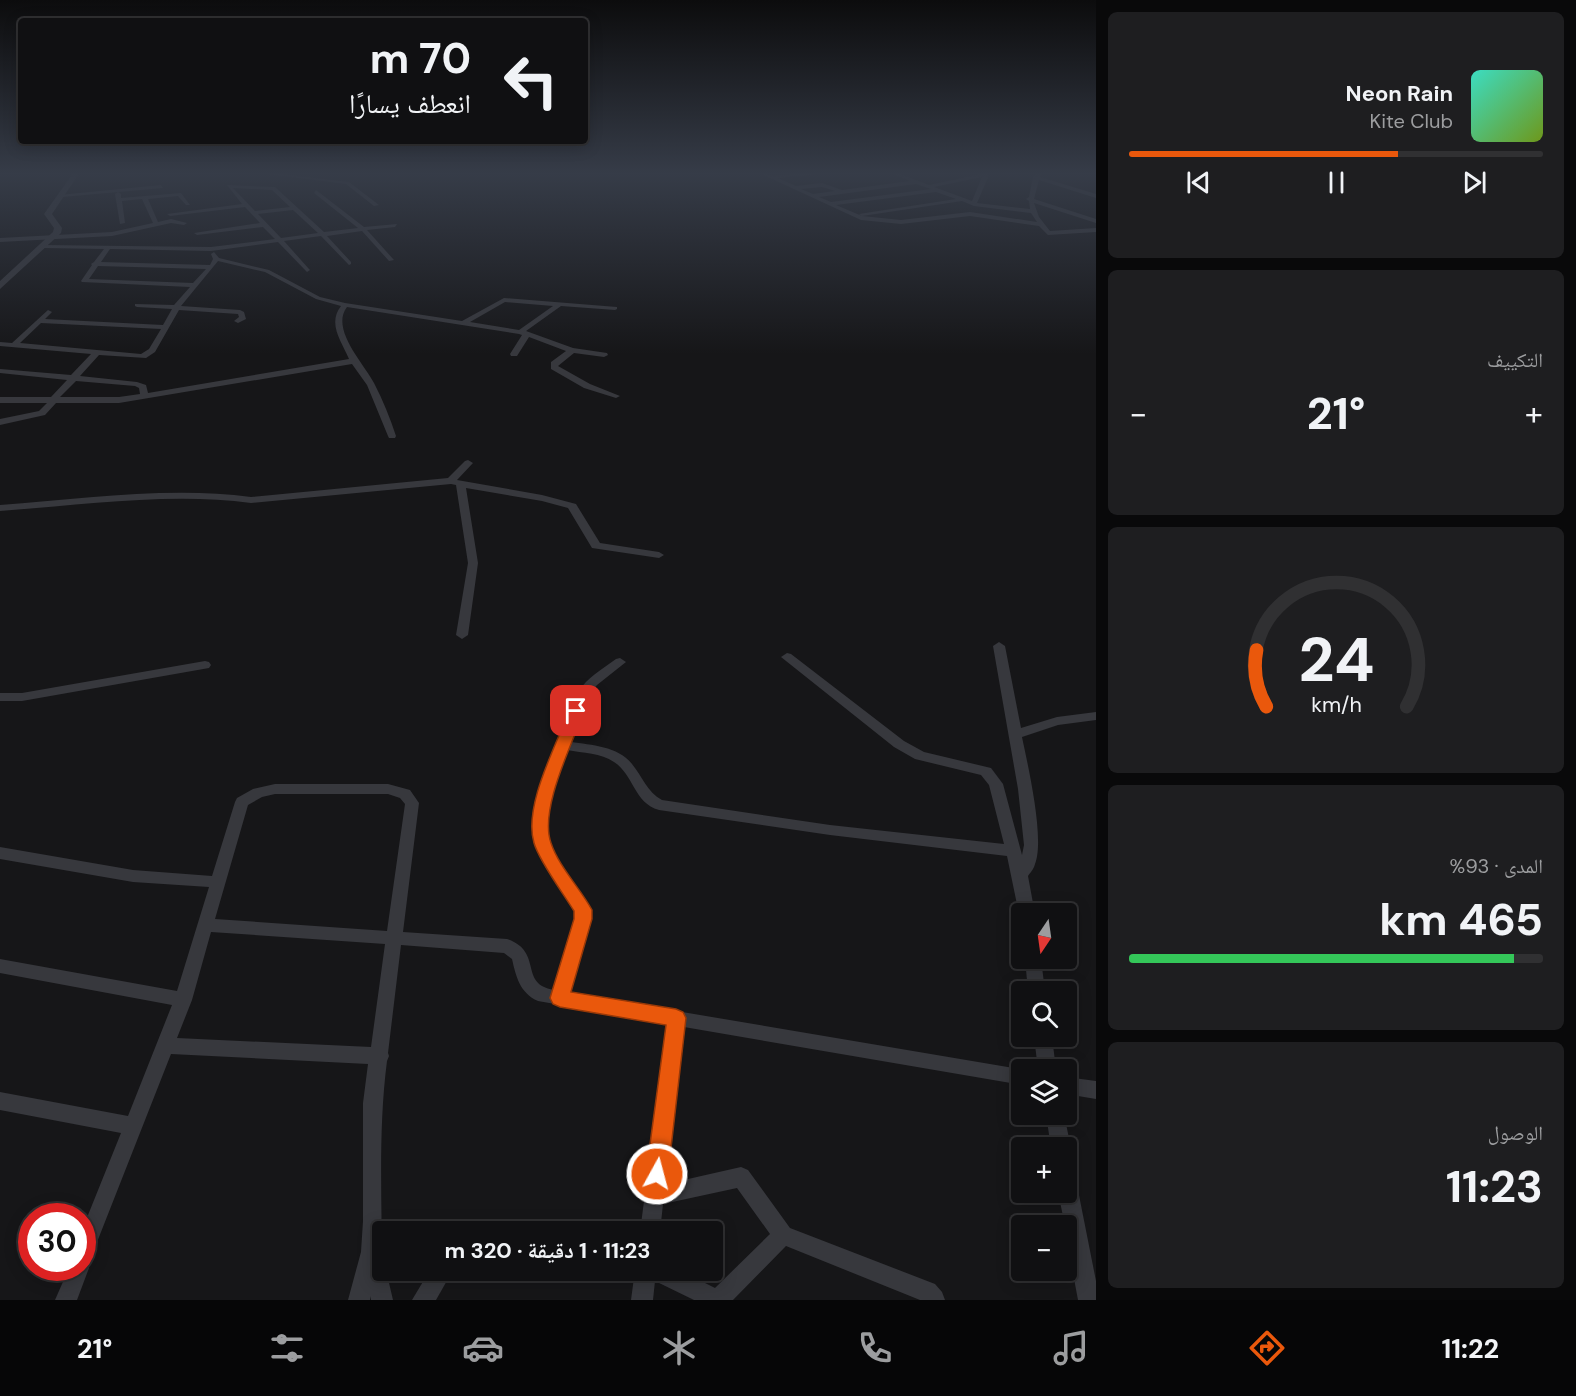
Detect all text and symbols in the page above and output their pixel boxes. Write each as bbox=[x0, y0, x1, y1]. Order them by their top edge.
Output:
text: 70 m bbox=[370, 31, 471, 86]
icon: left bbox=[492, 42, 570, 120]
text: Neon Rain bbox=[1346, 79, 1453, 108]
text: انعطف يسارًا bbox=[349, 86, 471, 121]
text: Kite Club bbox=[1370, 108, 1453, 134]
icon: previous bbox=[1182, 166, 1215, 199]
icon: pause bbox=[1320, 166, 1353, 199]
icon: next bbox=[1458, 166, 1491, 199]
text: التكييف bbox=[1487, 347, 1543, 373]
text: 21° bbox=[1307, 384, 1365, 443]
text: − bbox=[1129, 392, 1147, 435]
text: + bbox=[1525, 392, 1543, 435]
text: 24 bbox=[1298, 619, 1374, 700]
pin bbox=[550, 685, 601, 736]
text: km/h bbox=[1311, 691, 1361, 719]
icon: arrive bbox=[559, 694, 592, 727]
text: المدى · 93% bbox=[1450, 853, 1543, 879]
text: 465 km bbox=[1379, 890, 1543, 949]
north arrow bbox=[1011, 903, 1077, 969]
map controls bbox=[1011, 903, 1077, 1281]
button: search bbox=[1011, 981, 1077, 1047]
button: layers bbox=[1011, 1059, 1077, 1125]
text: الوصول bbox=[1488, 1120, 1543, 1146]
button: + bbox=[1011, 1137, 1077, 1203]
position arrow bbox=[625, 1142, 689, 1206]
text: 11:23 bbox=[1446, 1157, 1543, 1216]
speed limit sign: 30 bbox=[18, 1203, 96, 1281]
button: − bbox=[1011, 1215, 1077, 1281]
text: 11:23 · 1 دقيقة · 320 m bbox=[445, 1236, 650, 1265]
icon: filters bbox=[266, 1327, 308, 1369]
icon: car bbox=[462, 1327, 504, 1369]
icon: climate bbox=[658, 1327, 700, 1369]
icon: phone bbox=[854, 1327, 896, 1369]
icon: music bbox=[1050, 1327, 1092, 1369]
icon: directions bbox=[1246, 1327, 1288, 1369]
text: 21° bbox=[77, 1331, 112, 1366]
text: 11:22 bbox=[1441, 1331, 1499, 1366]

